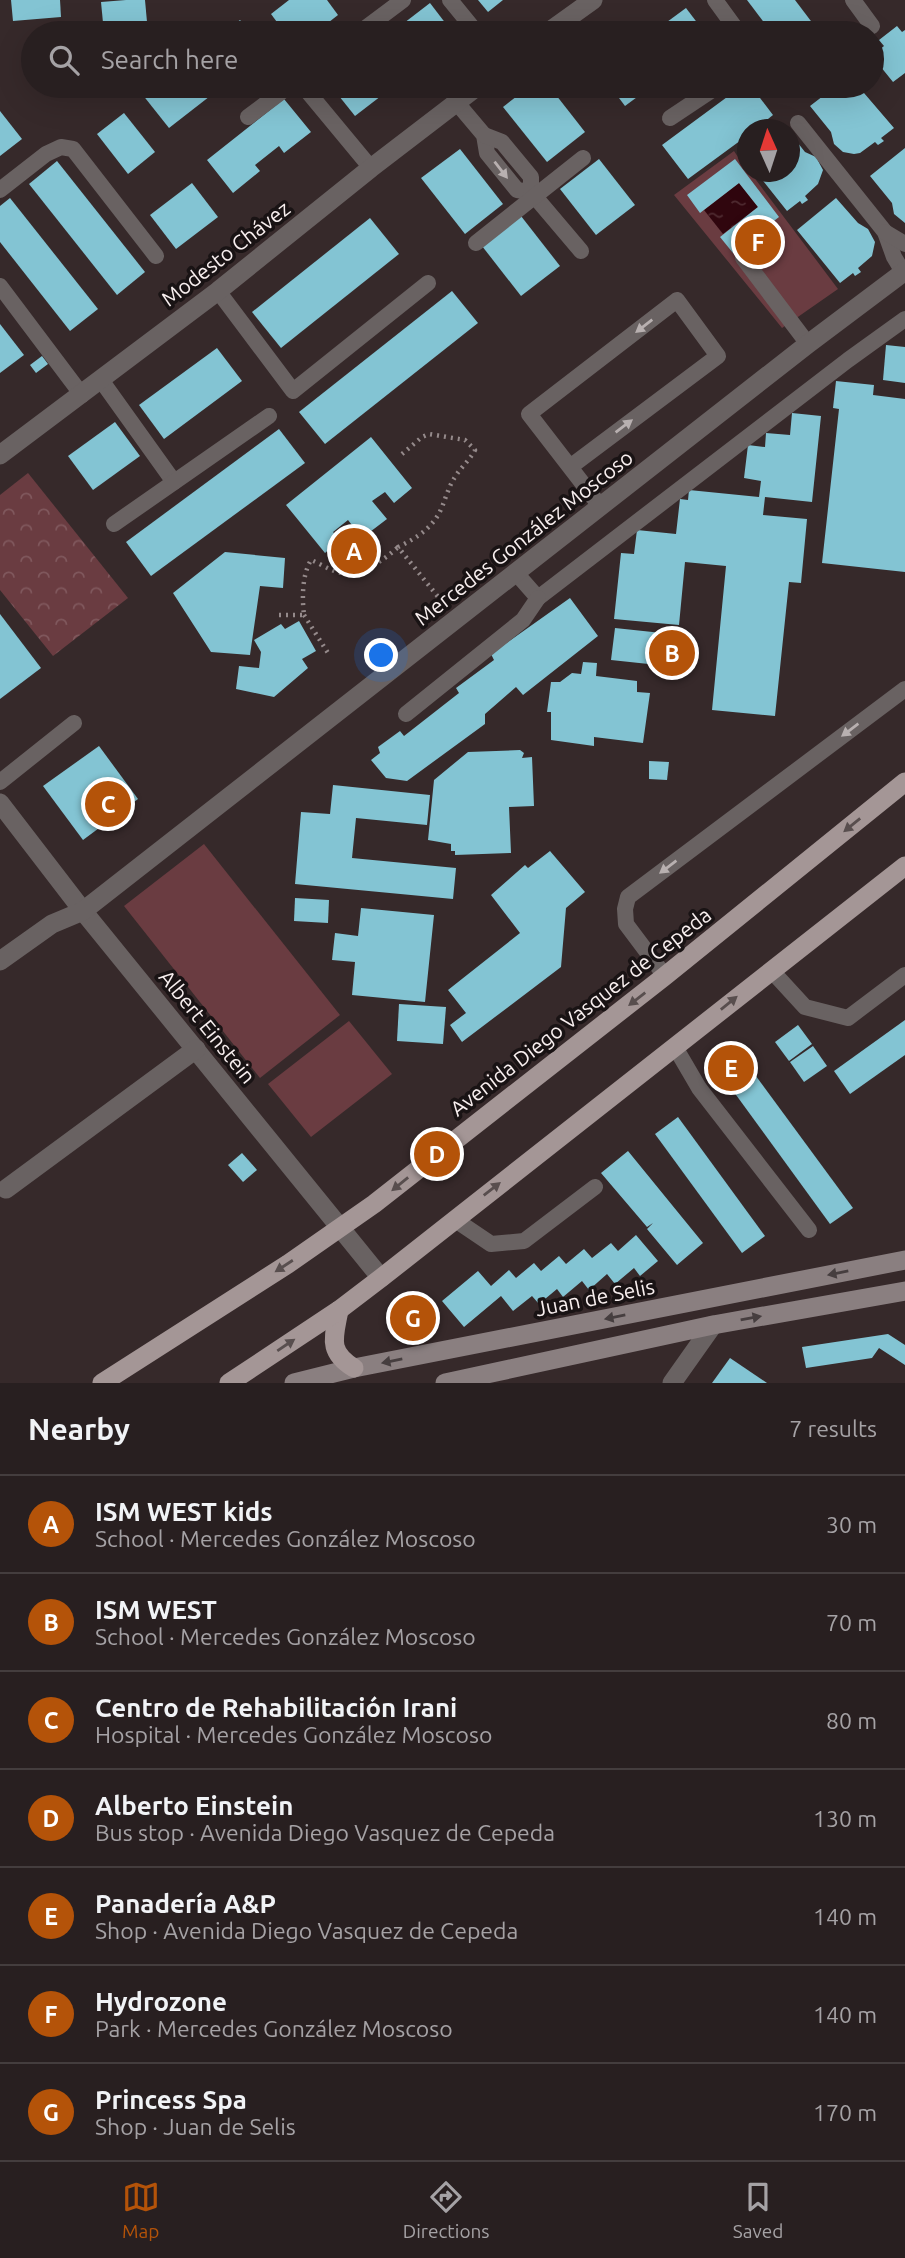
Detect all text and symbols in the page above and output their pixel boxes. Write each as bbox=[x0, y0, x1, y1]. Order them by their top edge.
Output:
search box bbox=[21, 21, 884, 98]
icon: search bbox=[45, 41, 83, 79]
text: Search here bbox=[101, 45, 238, 74]
north arrow bbox=[737, 119, 800, 182]
one-way arrow bbox=[493, 161, 508, 179]
street label: Modesto Chávez bbox=[157, 196, 294, 311]
pin: F bbox=[735, 216, 781, 268]
one-way arrow bbox=[635, 318, 653, 332]
one-way arrow bbox=[615, 419, 634, 433]
street label: Mercedes González Moscoso bbox=[410, 445, 637, 630]
pin: A bbox=[331, 525, 377, 577]
pin: B bbox=[649, 627, 695, 679]
your location bbox=[364, 638, 398, 672]
one-way arrow bbox=[842, 723, 860, 738]
pin: C bbox=[85, 778, 131, 830]
one-way arrow bbox=[843, 817, 861, 832]
one-way arrow bbox=[660, 859, 678, 874]
street label: Avenida Diego Vasquez de Cepeda bbox=[445, 902, 715, 1120]
street label: Albert Einstein bbox=[155, 965, 261, 1088]
one-way arrow bbox=[628, 991, 646, 1006]
one-way arrow bbox=[719, 996, 737, 1011]
pin: E bbox=[708, 1042, 754, 1094]
pin: D bbox=[414, 1128, 460, 1180]
one-way arrow bbox=[391, 1176, 408, 1191]
one-way arrow bbox=[483, 1182, 501, 1197]
one-way arrow bbox=[275, 1259, 294, 1272]
one-way arrow bbox=[827, 1267, 849, 1278]
street label: Juan de Selis bbox=[533, 1274, 656, 1320]
pin: G bbox=[390, 1292, 436, 1344]
one-way arrow bbox=[604, 1311, 626, 1322]
one-way arrow bbox=[740, 1312, 762, 1323]
one-way arrow bbox=[276, 1339, 295, 1352]
one-way arrow bbox=[381, 1355, 403, 1366]
text: Nearby bbox=[28, 1412, 130, 1446]
text: 7 results bbox=[789, 1416, 877, 1441]
text: ISM WEST kids bbox=[95, 1497, 273, 1526]
text: A bbox=[43, 1512, 59, 1537]
text: 30 m bbox=[826, 1512, 877, 1537]
text: School · Mercedes González Moscoso bbox=[95, 1526, 476, 1551]
text: ISM WEST bbox=[95, 1595, 217, 1624]
text: B bbox=[43, 1610, 59, 1635]
text: 70 m bbox=[826, 1610, 877, 1635]
text: School · Mercedes González Moscoso bbox=[95, 1624, 476, 1649]
text: Centro de Rehabilitación Irani bbox=[95, 1693, 457, 1722]
text: C bbox=[44, 1708, 58, 1733]
text: 80 m bbox=[826, 1708, 877, 1733]
text: Hospital · Mercedes González Moscoso bbox=[95, 1722, 492, 1747]
text: Alberto Einstein bbox=[95, 1791, 293, 1820]
text: D bbox=[43, 1806, 59, 1831]
text: 130 m bbox=[813, 1806, 877, 1831]
text: Bus stop · Avenida Diego Vasquez de Cepeda bbox=[95, 1820, 555, 1845]
text: Panadería A&P bbox=[95, 1889, 276, 1918]
text: E bbox=[44, 1904, 58, 1929]
text: 140 m bbox=[813, 1904, 877, 1929]
text: Shop · Avenida Diego Vasquez de Cepeda bbox=[95, 1918, 518, 1943]
text: Hydrozone bbox=[95, 1987, 227, 2016]
text: F bbox=[45, 2002, 57, 2027]
text: 140 m bbox=[813, 2002, 877, 2027]
text: Park · Mercedes González Moscoso bbox=[95, 2016, 453, 2041]
text: Princess Spa bbox=[95, 2085, 247, 2114]
text: G bbox=[43, 2100, 59, 2125]
text: 170 m bbox=[813, 2100, 877, 2125]
text: Shop · Juan de Selis bbox=[95, 2114, 296, 2139]
tab: Map bbox=[122, 2178, 160, 2242]
tab: Directions bbox=[403, 2178, 490, 2242]
tab: Saved bbox=[733, 2178, 783, 2242]

